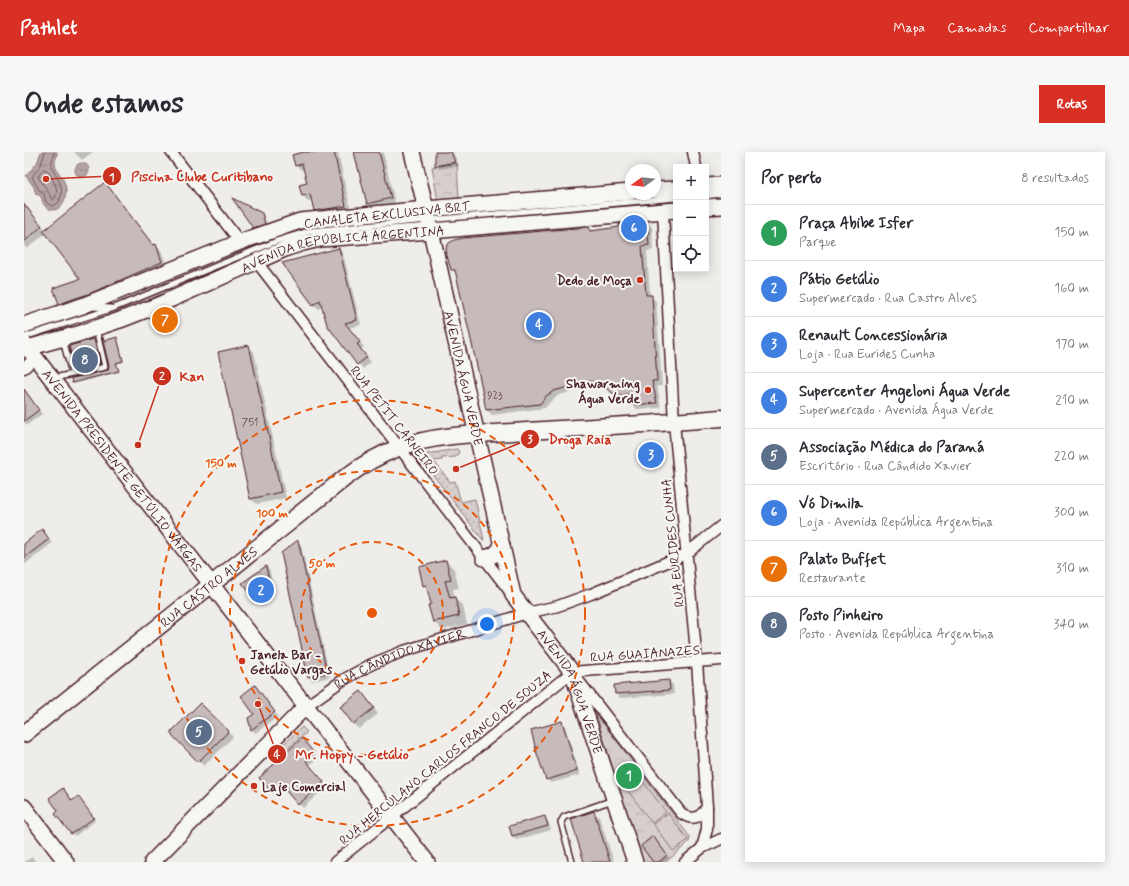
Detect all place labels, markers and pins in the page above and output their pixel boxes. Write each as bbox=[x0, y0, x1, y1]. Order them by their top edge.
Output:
callout: Piscina Clube Curitibano bbox=[102, 163, 282, 189]
pin: 6 bbox=[621, 213, 647, 243]
place label: Dedo de Moça bbox=[557, 273, 632, 290]
marker: Dedo de Moça bbox=[635, 275, 645, 285]
pin: 7 bbox=[152, 305, 178, 335]
pin: 4 bbox=[526, 310, 552, 340]
pin: 8 bbox=[72, 345, 98, 375]
callout: Kan bbox=[152, 363, 213, 389]
place label: Shawarming Água Verde bbox=[566, 376, 641, 409]
marker: Shawarming Água Verde bbox=[643, 385, 653, 395]
callout: Droga Raia bbox=[520, 426, 621, 452]
pin: 3 bbox=[638, 440, 664, 470]
pin: 2 bbox=[248, 575, 274, 605]
centre of rings bbox=[365, 606, 379, 620]
place label: Janela Bar - Getúlio Vargas bbox=[250, 647, 333, 681]
marker: Janela Bar - Getúlio Vargas bbox=[237, 656, 247, 666]
pin: 5 bbox=[186, 717, 212, 747]
callout: Mr. Hoppy - Getúlio bbox=[267, 741, 416, 767]
pin: 1 bbox=[616, 761, 642, 791]
place label: Laje Comercial bbox=[262, 779, 346, 797]
marker: Laje Comercial bbox=[249, 781, 259, 791]

